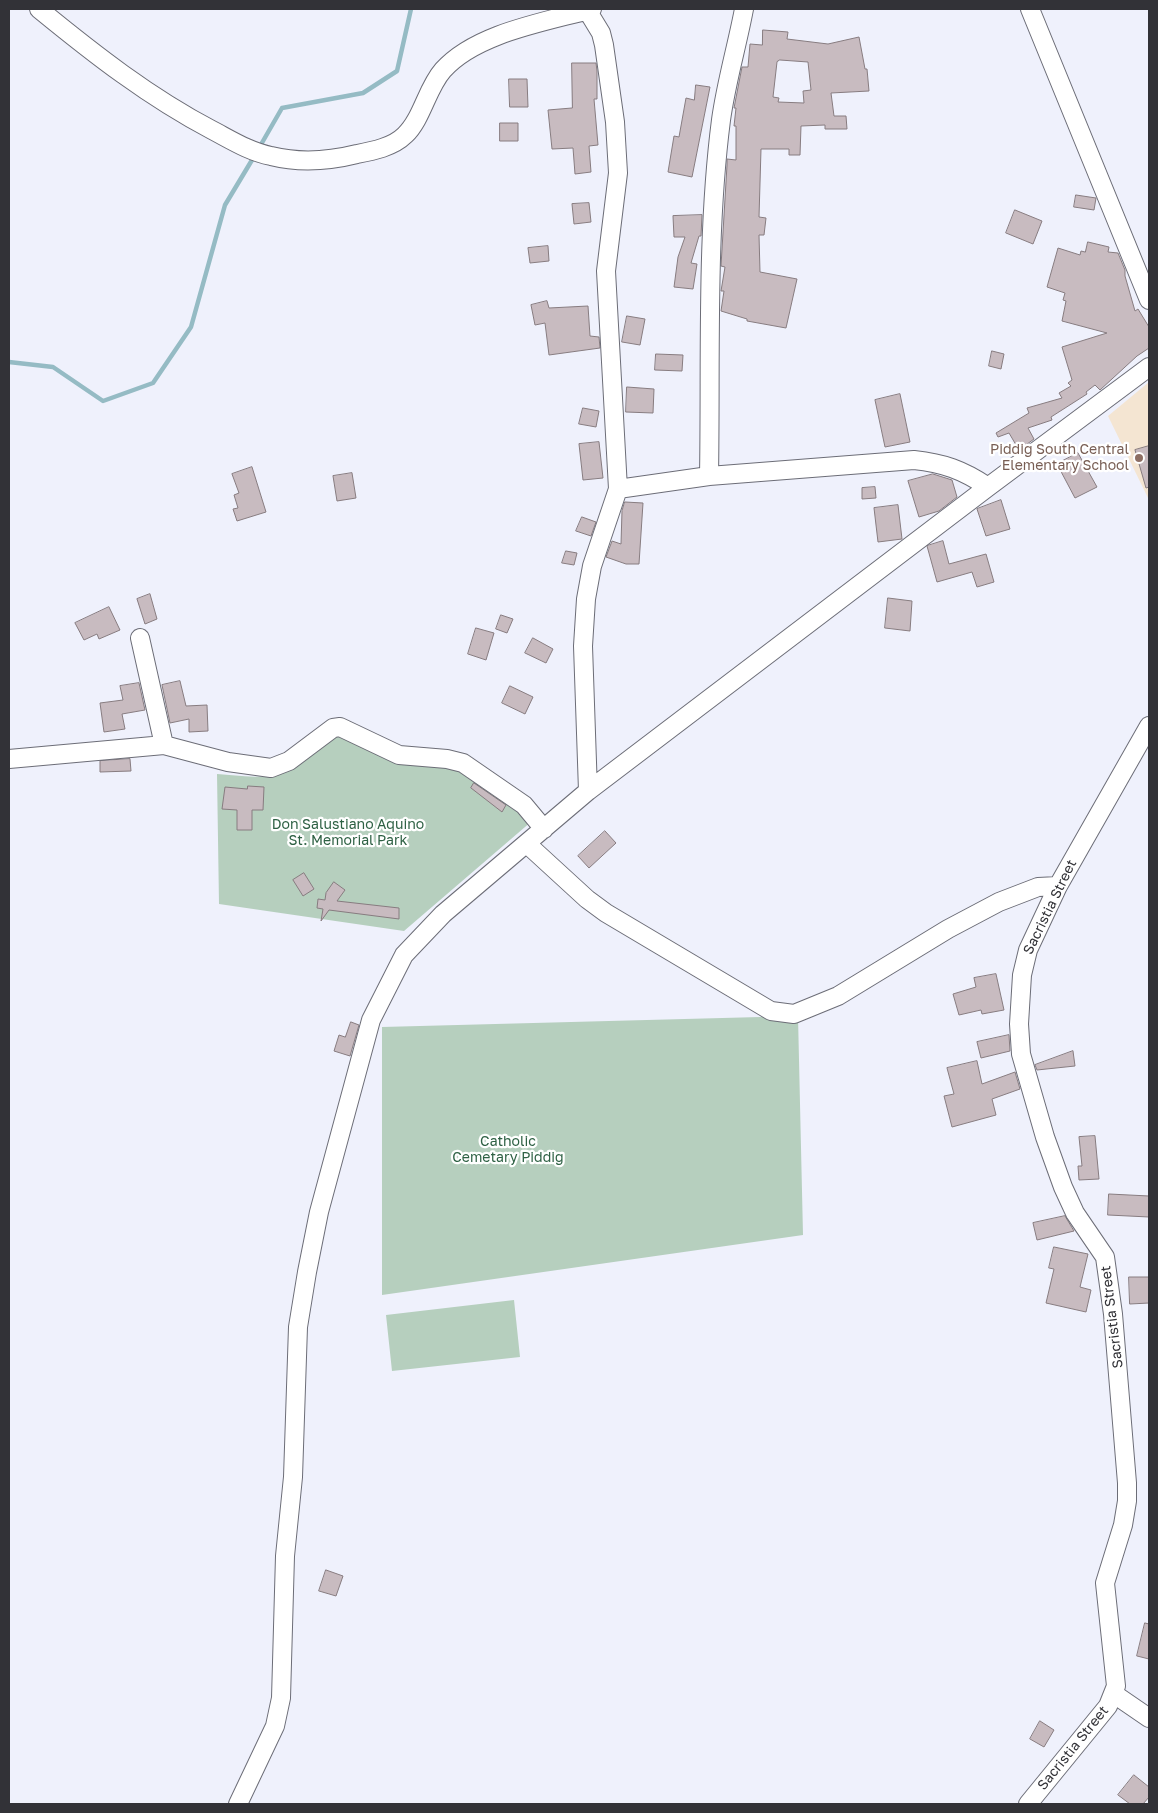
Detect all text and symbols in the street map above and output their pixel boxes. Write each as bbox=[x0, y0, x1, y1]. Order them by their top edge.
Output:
place label: Piddig South Central Elementary School bbox=[990, 442, 1129, 474]
marker: Piddig South Central Elementary School bbox=[1133, 452, 1145, 464]
park label: Don Salustiano Aquino St. Memorial Park bbox=[272, 817, 424, 850]
street label: Sacristia Street bbox=[1020, 857, 1080, 957]
park label: Catholic Cemetary Piddig bbox=[452, 1134, 564, 1166]
street label: Sacristia Street bbox=[1097, 1265, 1127, 1369]
street label: Sacristia Street bbox=[1034, 1703, 1112, 1793]

